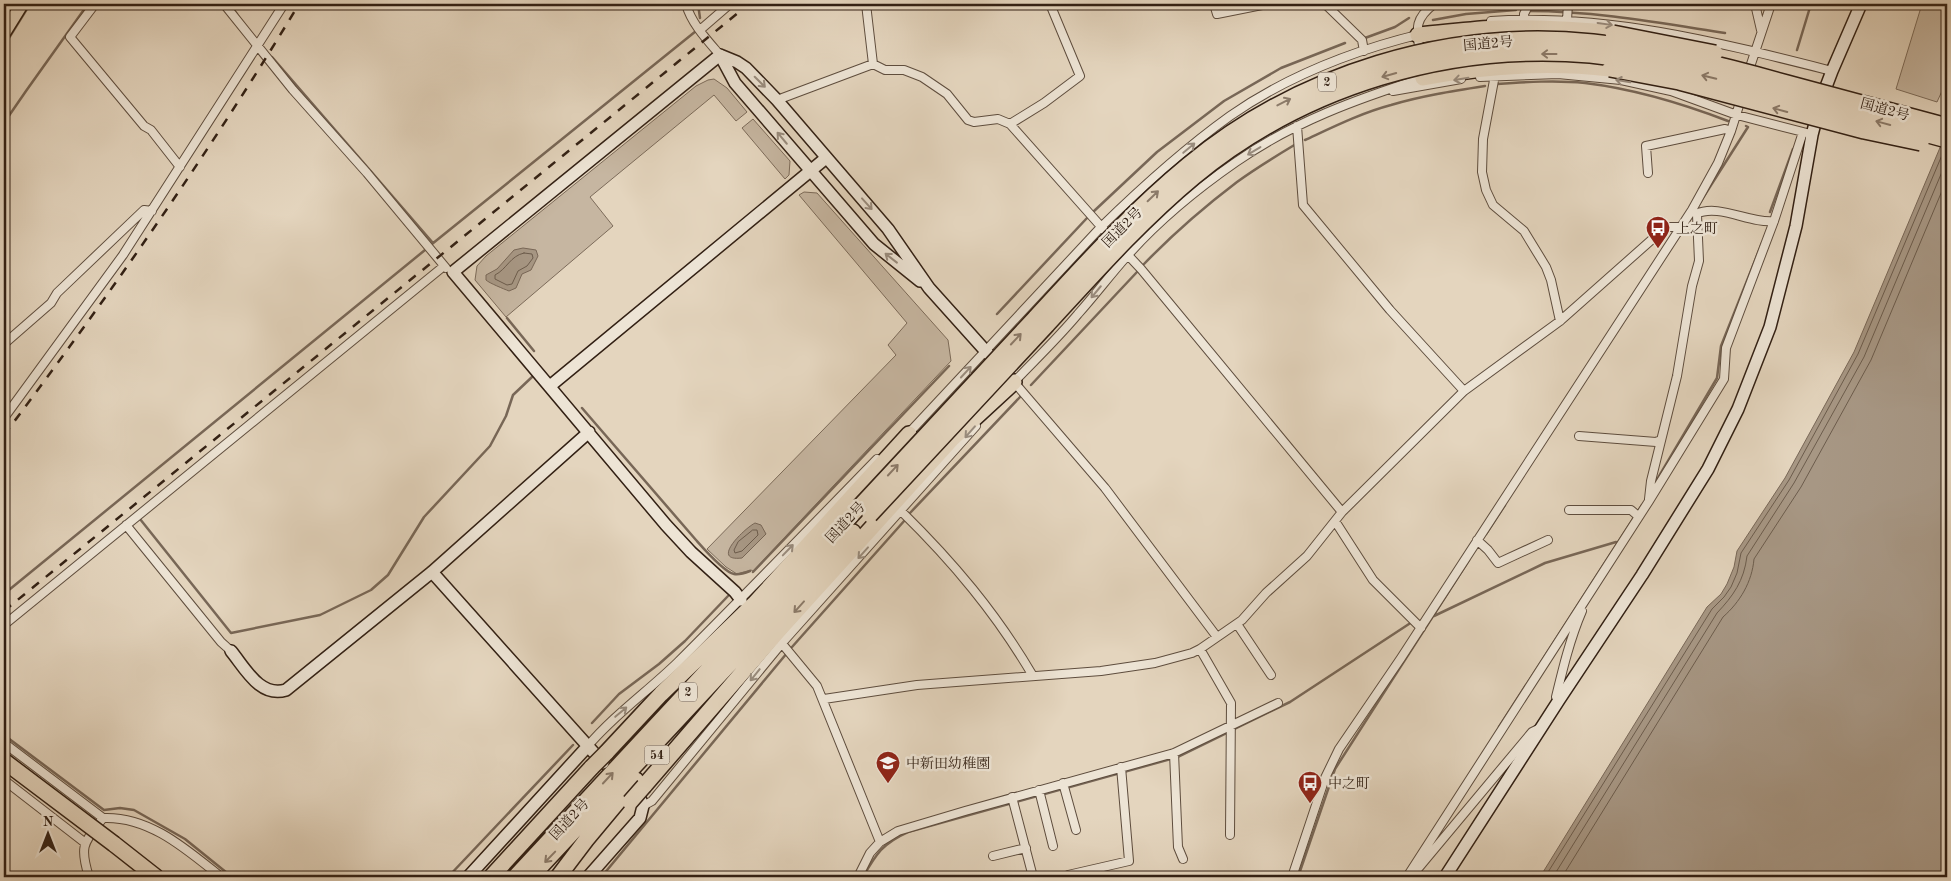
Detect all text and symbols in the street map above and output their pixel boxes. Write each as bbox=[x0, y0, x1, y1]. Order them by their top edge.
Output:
one-way arrow bbox=[1596, 19, 1612, 29]
street label: 国道2号 bbox=[1462, 34, 1514, 53]
one-way arrow bbox=[1541, 49, 1558, 59]
one-way arrow bbox=[1381, 71, 1397, 80]
road number: 2 bbox=[1318, 72, 1336, 91]
one-way arrow bbox=[1702, 72, 1718, 81]
one-way arrow bbox=[1454, 75, 1470, 85]
one-way arrow bbox=[1616, 75, 1632, 85]
one-way arrow bbox=[754, 76, 766, 88]
street label: 国道2号 bbox=[1859, 96, 1911, 123]
one-way arrow bbox=[1276, 97, 1291, 106]
one-way arrow bbox=[1773, 104, 1789, 114]
one-way arrow bbox=[1876, 118, 1892, 127]
one-way arrow bbox=[776, 132, 787, 145]
one-way arrow bbox=[1182, 142, 1195, 153]
one-way arrow bbox=[1248, 146, 1262, 156]
one-way arrow bbox=[1146, 190, 1159, 202]
one-way arrow bbox=[861, 198, 873, 211]
street label: 国道2号 bbox=[1099, 204, 1145, 250]
bus stop icon: 上之町 bbox=[1645, 215, 1671, 249]
place label: 上之町 bbox=[1676, 221, 1718, 236]
one-way arrow bbox=[885, 252, 898, 263]
one-way arrow bbox=[1091, 286, 1102, 299]
one-way arrow bbox=[1010, 332, 1022, 345]
one-way arrow bbox=[960, 366, 972, 379]
one-way arrow bbox=[965, 425, 976, 438]
one-way arrow bbox=[887, 464, 899, 477]
street label: 国道2号 bbox=[823, 499, 868, 546]
one-way arrow bbox=[782, 544, 794, 557]
one-way arrow bbox=[857, 547, 868, 560]
one-way arrow bbox=[793, 600, 805, 613]
one-way arrow bbox=[750, 669, 761, 682]
road number: 2 bbox=[679, 682, 697, 702]
one-way arrow bbox=[615, 706, 628, 718]
road number: 54 bbox=[644, 746, 670, 764]
school or university icon: 中新田幼稚園 bbox=[875, 750, 901, 784]
place label: 中新田幼稚園 bbox=[906, 756, 990, 771]
bus stop icon: 中之町 bbox=[1297, 770, 1323, 804]
one-way arrow bbox=[602, 771, 614, 784]
place label: 中之町 bbox=[1328, 776, 1370, 791]
street label: 国道2号 bbox=[547, 796, 592, 843]
north arrow bbox=[22, 808, 72, 858]
text: N bbox=[43, 815, 54, 829]
one-way arrow bbox=[544, 851, 556, 864]

